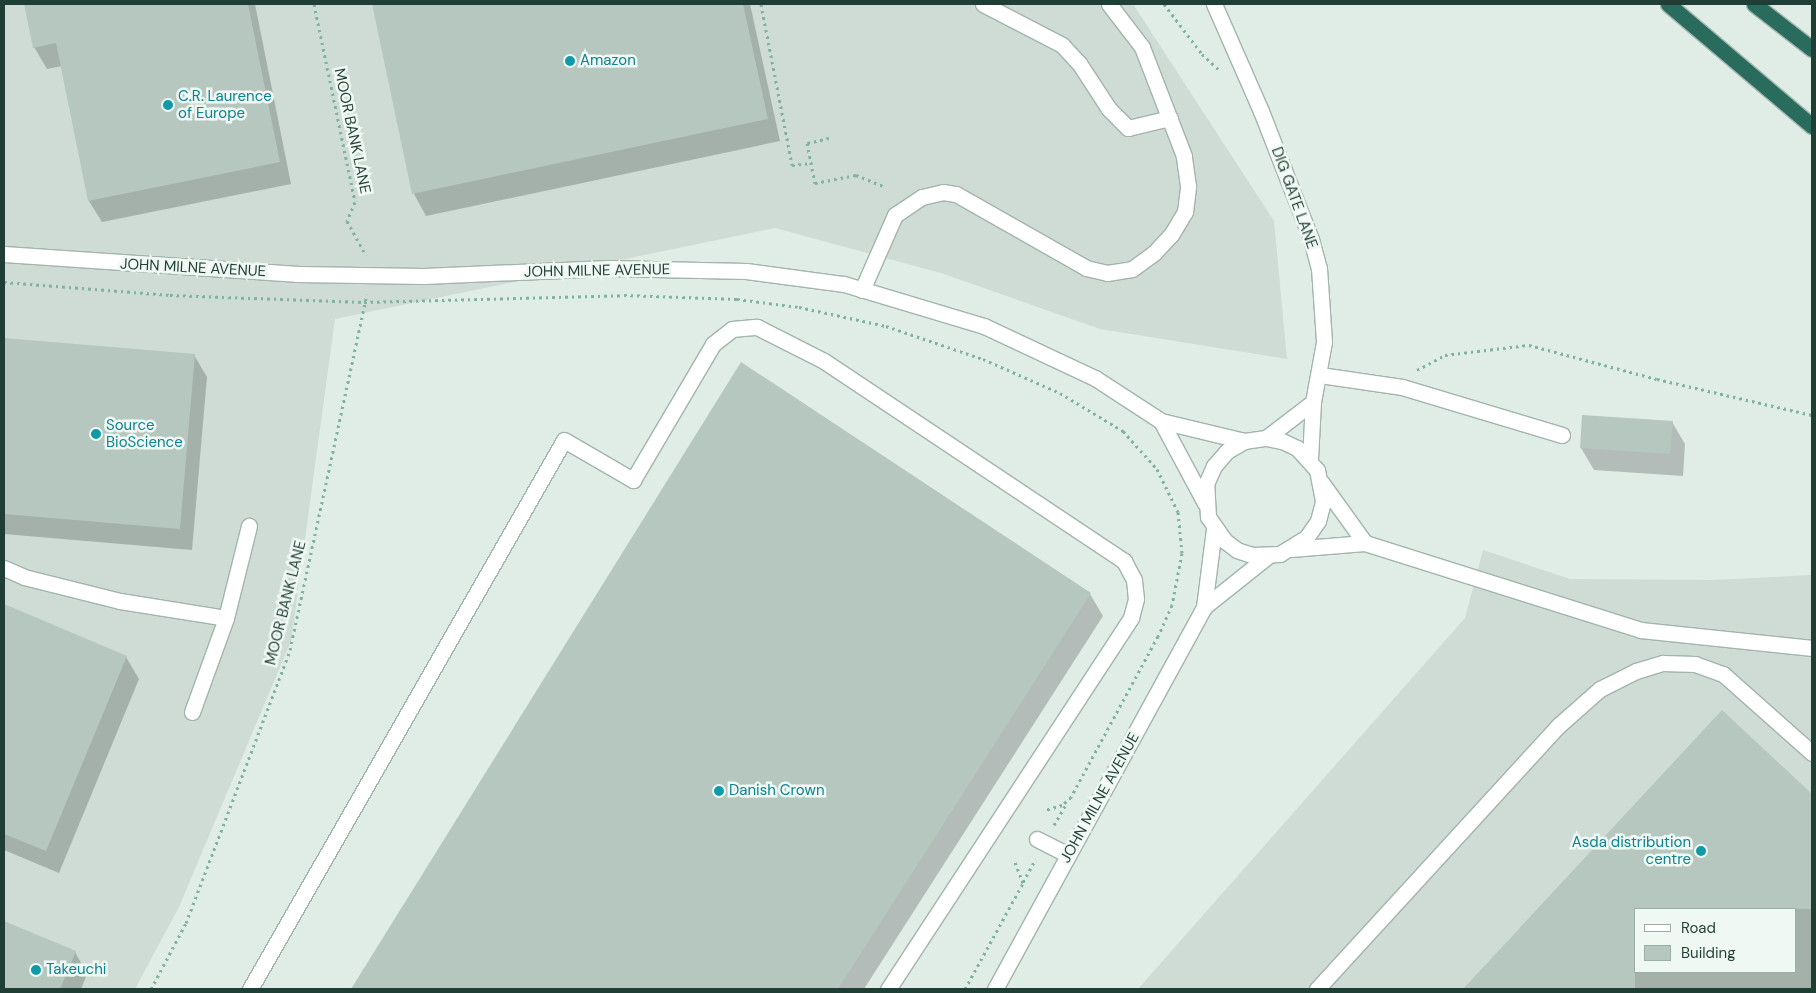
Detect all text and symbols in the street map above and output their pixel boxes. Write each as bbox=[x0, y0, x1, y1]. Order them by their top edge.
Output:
place label: Amazon bbox=[580, 52, 636, 70]
marker: Amazon bbox=[564, 55, 576, 67]
street label: MOOR BANK LANE bbox=[330, 67, 374, 195]
place label: C.R. Laurence of Europe bbox=[178, 87, 272, 122]
marker: C.R. Laurence of Europe bbox=[162, 99, 174, 111]
street label: DIG GATE LANE bbox=[1267, 145, 1321, 251]
street label: JOHN MILNE AVENUE bbox=[120, 255, 266, 281]
street label: JOHN MILNE AVENUE bbox=[524, 261, 670, 281]
place label: Source BioScience bbox=[106, 416, 183, 451]
marker: Source BioScience bbox=[90, 428, 102, 440]
street label: MOOR BANK LANE bbox=[262, 539, 310, 667]
street label: JOHN MILNE AVENUE bbox=[1057, 730, 1143, 866]
place label: Danish Crown bbox=[729, 782, 825, 800]
marker: Danish Crown bbox=[713, 785, 725, 797]
place label: Asda distribution centre bbox=[1572, 833, 1691, 868]
marker: Asda distribution centre bbox=[1695, 845, 1707, 857]
legend bbox=[1634, 908, 1796, 973]
text: Road bbox=[1681, 918, 1716, 938]
text: Building bbox=[1681, 943, 1736, 963]
place label: Takeuchi bbox=[46, 961, 106, 979]
marker: Takeuchi bbox=[30, 964, 42, 976]

